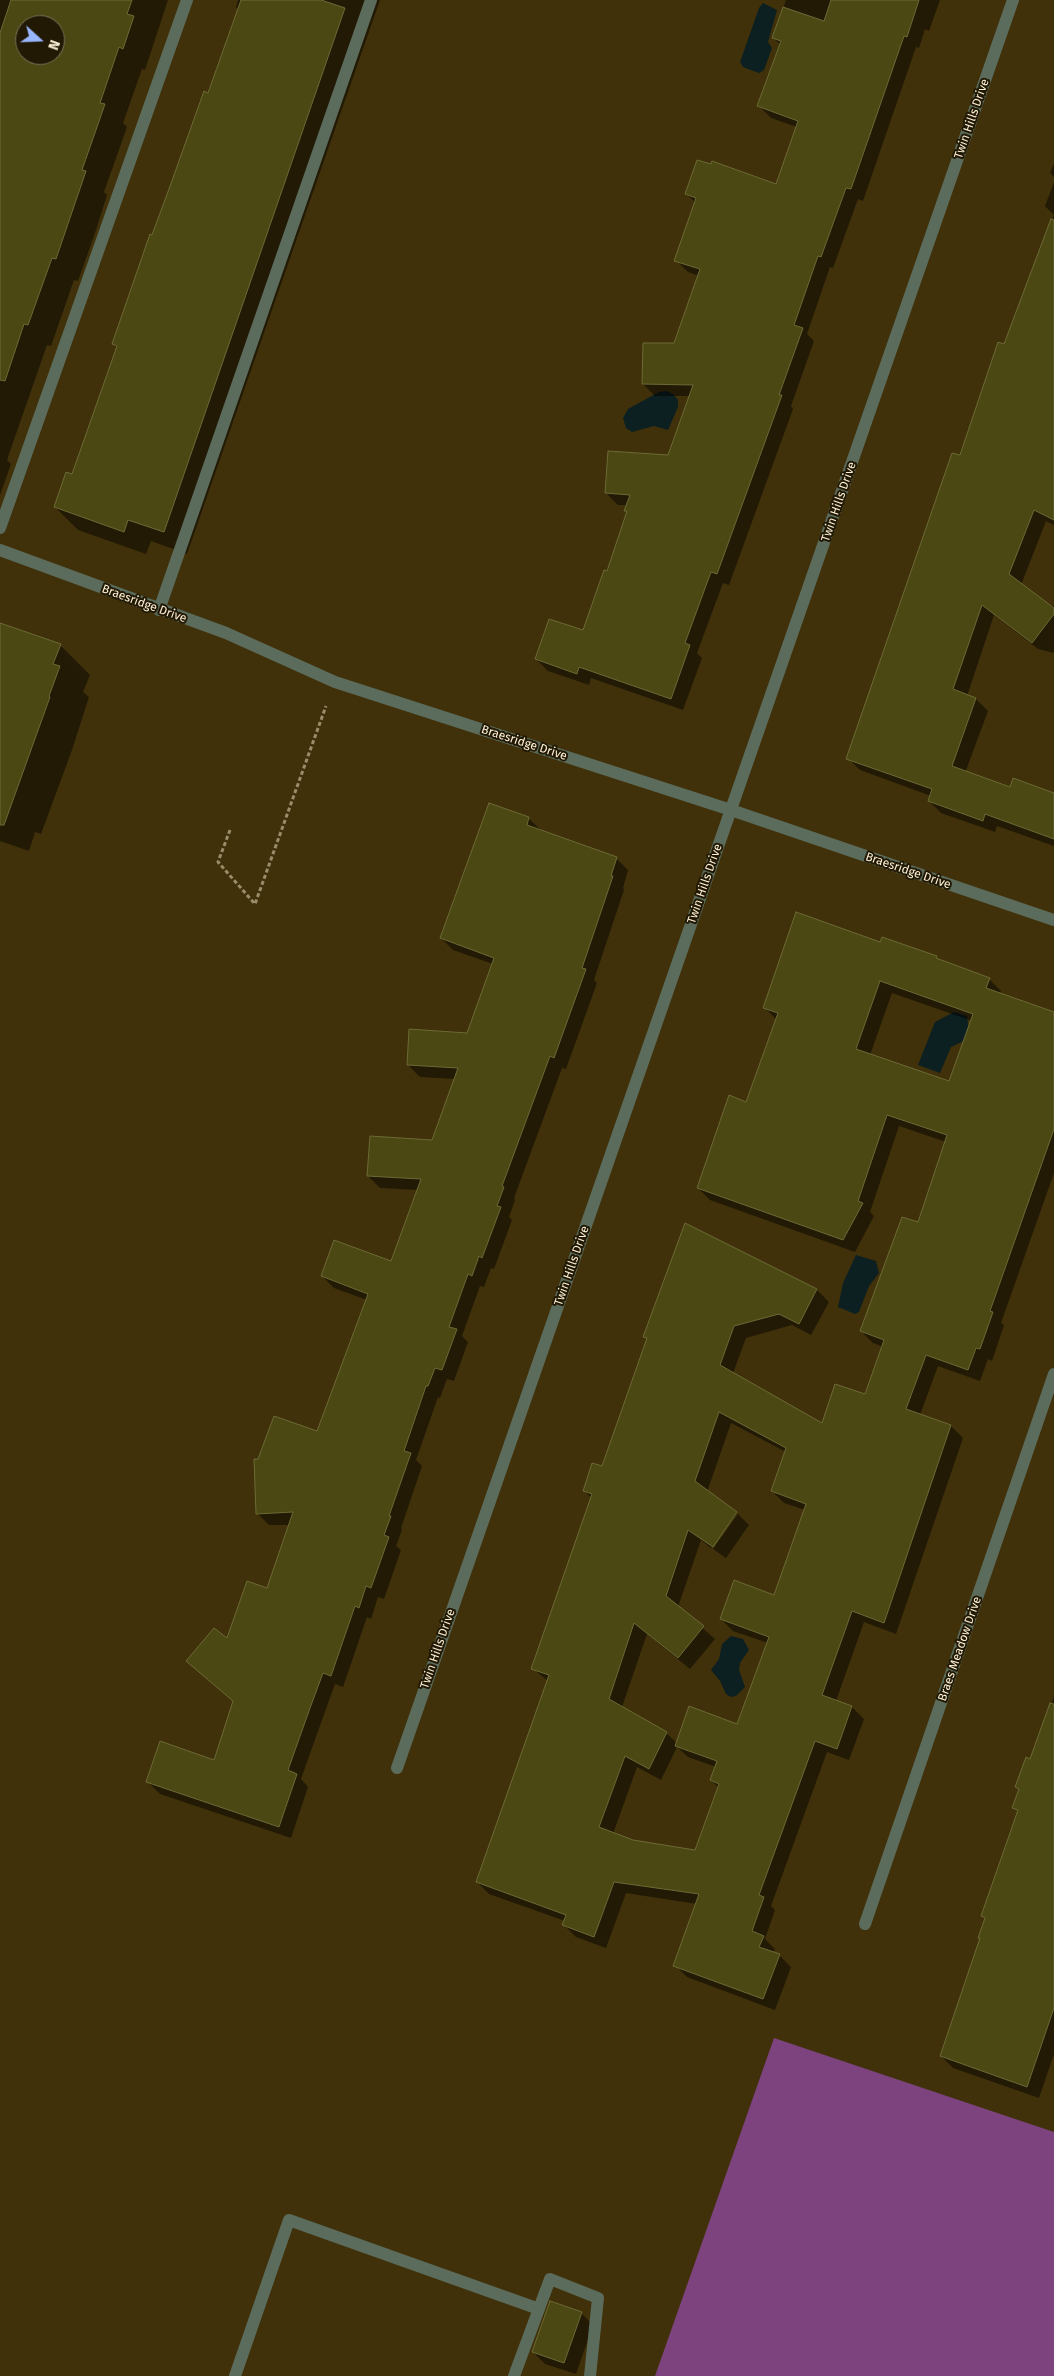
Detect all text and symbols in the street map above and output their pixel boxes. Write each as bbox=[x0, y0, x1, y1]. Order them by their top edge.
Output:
north arrow bbox=[15, 15, 65, 65]
text: N bbox=[44, 38, 63, 52]
street label: Twin Hills Drive bbox=[952, 77, 992, 161]
street label: Twin Hills Drive bbox=[819, 460, 859, 544]
street label: Braesridge Drive bbox=[100, 582, 188, 626]
street label: Braesridge Drive bbox=[479, 722, 569, 764]
street label: Twin Hills Drive bbox=[685, 842, 725, 926]
street label: Braesridge Drive bbox=[863, 850, 953, 892]
street label: Twin Hills Drive bbox=[552, 1224, 592, 1308]
street label: Braes Meadow Drive bbox=[935, 1595, 985, 1703]
street label: Twin Hills Drive bbox=[418, 1607, 458, 1691]

